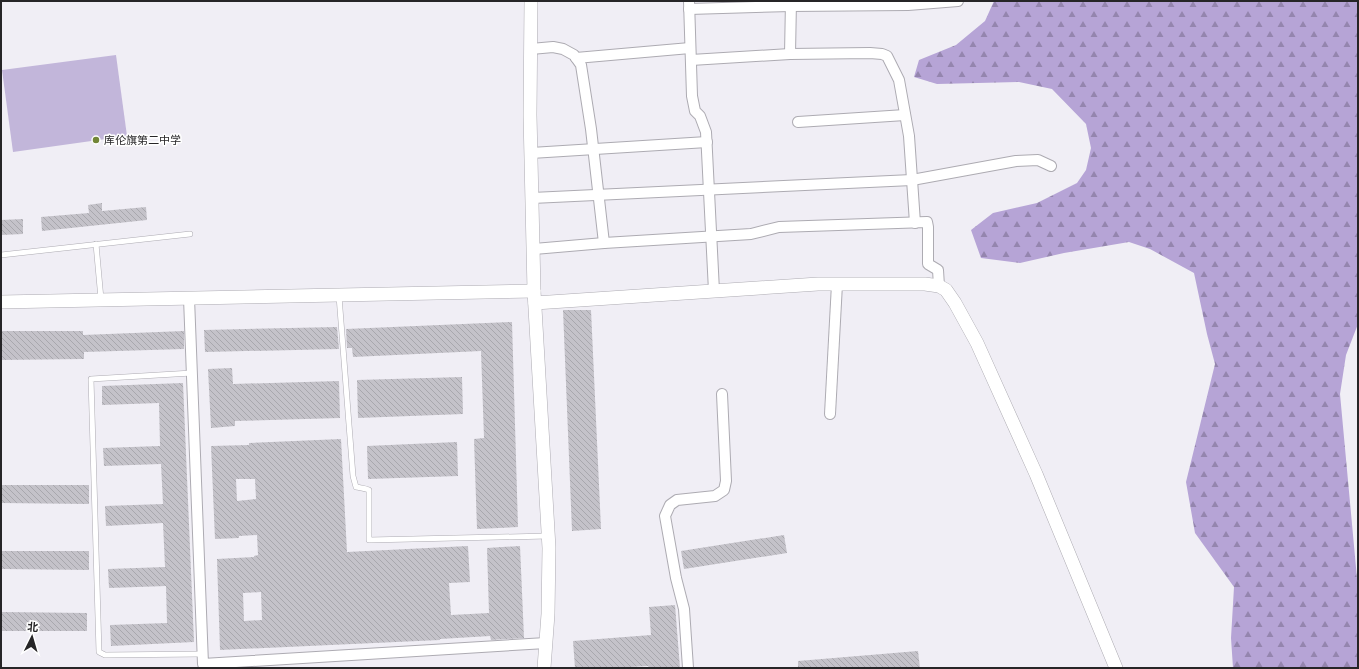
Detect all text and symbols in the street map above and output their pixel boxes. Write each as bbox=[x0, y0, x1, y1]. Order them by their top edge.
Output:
place label: 库伦旗第二中学 bbox=[104, 132, 181, 148]
marker: 库伦旗第二中学 bbox=[91, 135, 101, 145]
north arrow bbox=[12, 617, 52, 657]
text: 北 bbox=[27, 619, 39, 635]

